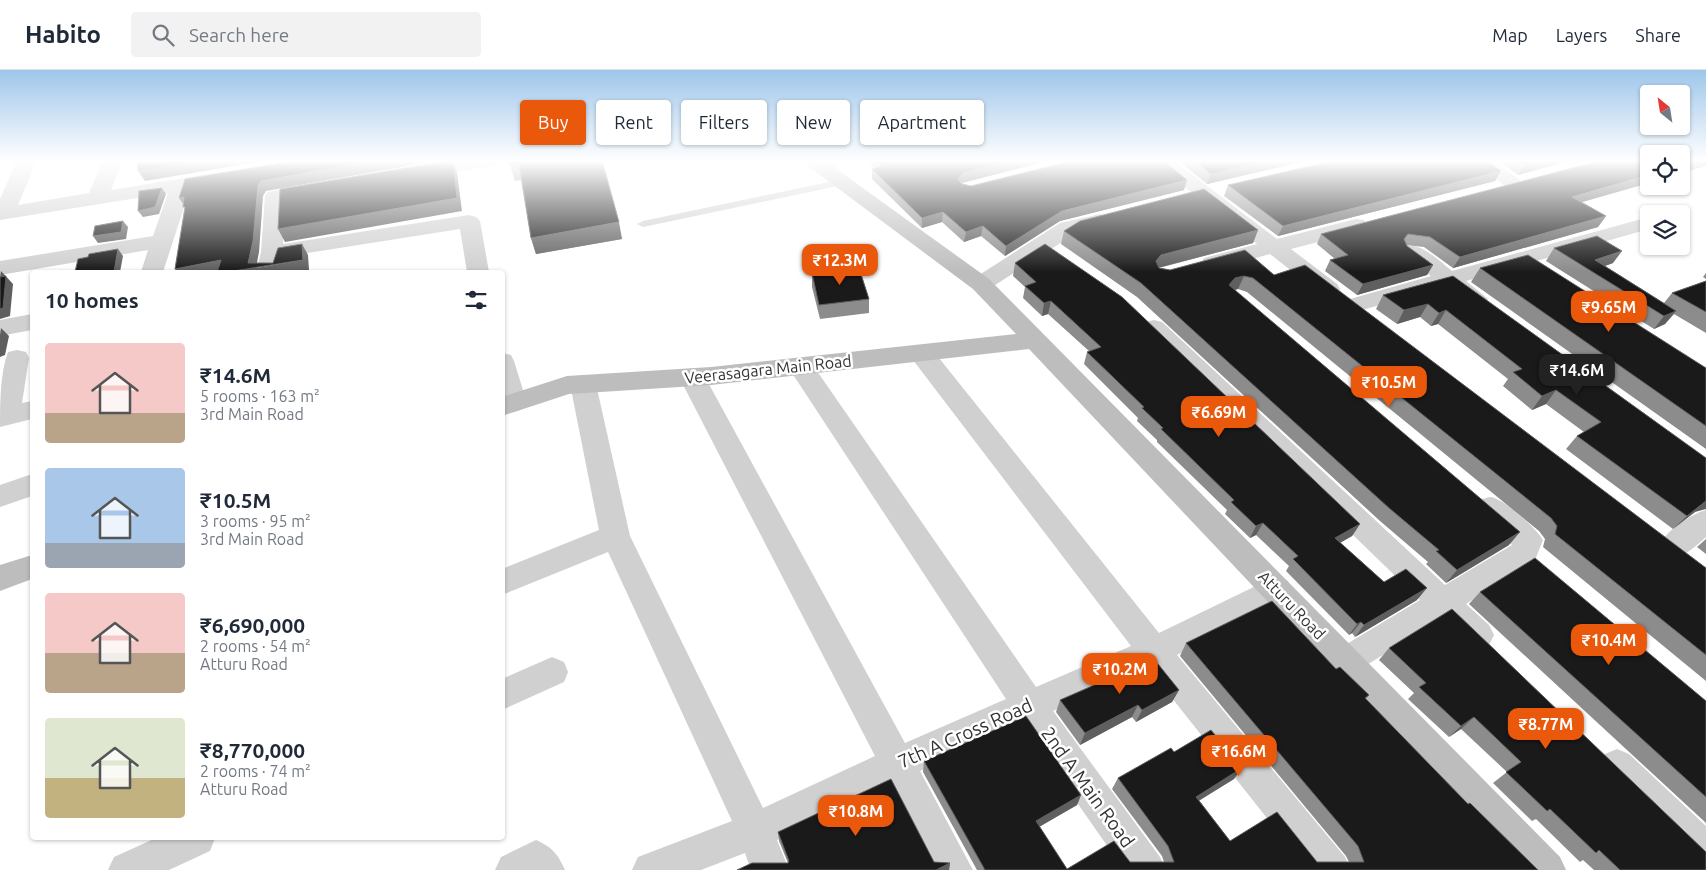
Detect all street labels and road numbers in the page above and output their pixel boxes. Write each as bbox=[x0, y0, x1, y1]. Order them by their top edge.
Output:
street label: Veerasagara Main Road bbox=[684, 351, 852, 387]
street label: Atturu Road bbox=[1255, 567, 1329, 643]
street label: 7th A Cross Road bbox=[894, 694, 1036, 772]
street label: 2nd A Main Road bbox=[1037, 722, 1139, 852]

